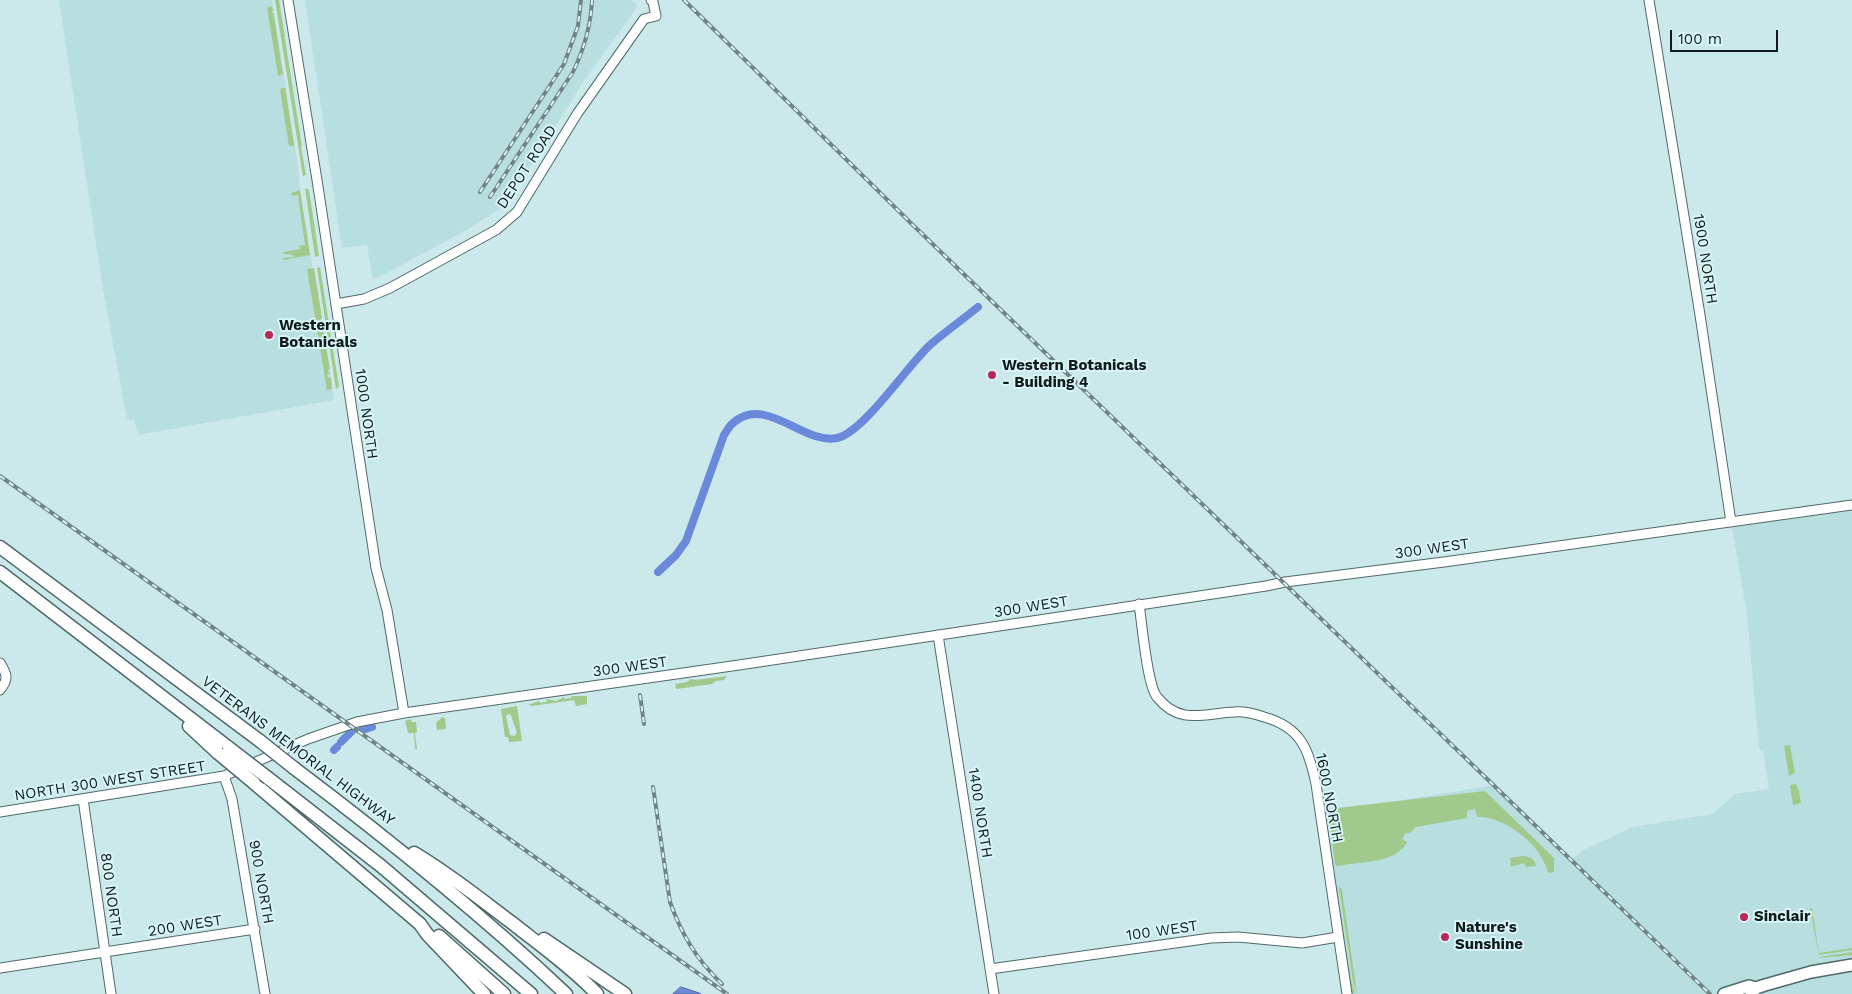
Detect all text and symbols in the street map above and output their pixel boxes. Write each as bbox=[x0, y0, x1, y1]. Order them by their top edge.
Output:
scale bar bbox=[1672, 20, 1780, 52]
text: 100 m bbox=[1678, 30, 1722, 48]
street label: DEPOT ROAD bbox=[493, 122, 561, 212]
street label: 1900 NORTH bbox=[1689, 213, 1721, 305]
place label: Western Botanicals bbox=[279, 317, 357, 352]
marker: Western Botanicals bbox=[263, 329, 275, 341]
place label: Western Botanicals - Building 4 bbox=[1002, 357, 1146, 392]
street label: 1000 NORTH bbox=[351, 368, 381, 460]
marker: Western Botanicals - Building 4 bbox=[986, 369, 998, 381]
street label: 300 WEST bbox=[1394, 535, 1470, 563]
street label: 300 WEST bbox=[993, 592, 1069, 622]
street label: 300 WEST bbox=[592, 653, 668, 681]
street label: VETERANS MEMORIAL HIGHWAY bbox=[198, 673, 398, 829]
street label: 1600 NORTH bbox=[1312, 752, 1346, 844]
street label: NORTH 300 WEST STREET bbox=[13, 757, 207, 805]
street label: 1400 NORTH bbox=[964, 767, 996, 859]
street label: 900 NORTH bbox=[245, 839, 277, 925]
street label: 800 NORTH bbox=[96, 852, 126, 938]
place label: Sinclair bbox=[1754, 908, 1810, 926]
street label: 200 WEST bbox=[147, 911, 223, 941]
marker: Sinclair bbox=[1738, 911, 1750, 923]
street label: 100 WEST bbox=[1125, 917, 1199, 945]
place label: Nature's Sunshine bbox=[1455, 919, 1523, 954]
marker: Nature's Sunshine bbox=[1439, 931, 1451, 943]

